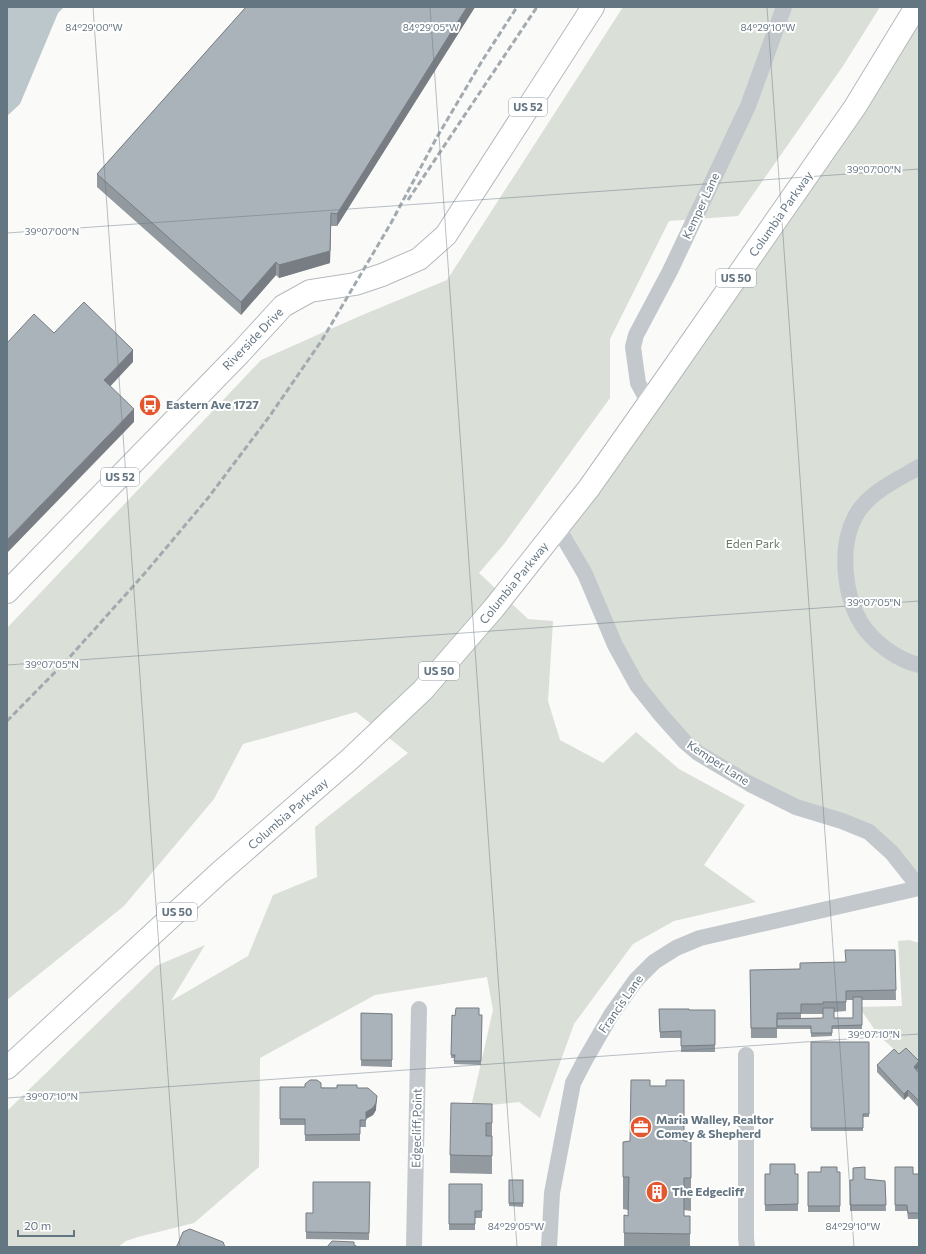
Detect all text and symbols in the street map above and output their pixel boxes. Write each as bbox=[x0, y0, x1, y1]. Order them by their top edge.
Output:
text: 84°29'00"W bbox=[65, 21, 123, 33]
text: 84°29'05"W bbox=[403, 21, 459, 33]
text: 84°29'10"W bbox=[740, 21, 796, 33]
road number: US 52 bbox=[509, 98, 547, 116]
text: 39°07'00"N bbox=[847, 163, 901, 175]
street label: Columbia Parkway bbox=[745, 168, 815, 259]
street label: Kemper Lane bbox=[679, 170, 722, 241]
text: 39°07'00"N bbox=[25, 225, 79, 237]
road number: US 50 bbox=[716, 269, 756, 287]
street label: Riverside Drive bbox=[219, 304, 285, 372]
bus stop icon: Eastern Ave 1727 bbox=[137, 392, 163, 418]
place label: Eastern Ave 1727 bbox=[166, 397, 259, 411]
road number: US 52 bbox=[101, 468, 139, 486]
park label: Eden Park bbox=[726, 536, 781, 550]
street label: Columbia Parkway bbox=[476, 539, 551, 626]
text: 39°07'05"N bbox=[847, 596, 901, 608]
text: 39°07'05"N bbox=[25, 658, 79, 670]
road number: US 50 bbox=[419, 662, 459, 680]
street label: Kemper Lane bbox=[685, 737, 752, 787]
street label: Columbia Parkway bbox=[245, 775, 330, 852]
road number: US 50 bbox=[157, 903, 197, 921]
street label: Francis Lane bbox=[595, 972, 645, 1035]
text: 39°07'10"N bbox=[848, 1028, 900, 1040]
street label: Edgecliff Point bbox=[408, 1088, 424, 1168]
text: 39°07'10"N bbox=[26, 1090, 78, 1102]
place label: Maria Walley, Realtor Comey & Shepherd bbox=[656, 1112, 774, 1140]
office icon: Maria Walley, Realtor Comey & Shepherd bbox=[628, 1114, 654, 1140]
building icon: The Edgecliff bbox=[644, 1179, 670, 1205]
place label: The Edgecliff bbox=[672, 1184, 745, 1198]
scale bar bbox=[18, 1212, 74, 1238]
text: 20 m bbox=[24, 1218, 51, 1232]
text: 84°29'05"W bbox=[488, 1220, 544, 1232]
text: 84°29'10"W bbox=[825, 1220, 881, 1232]

